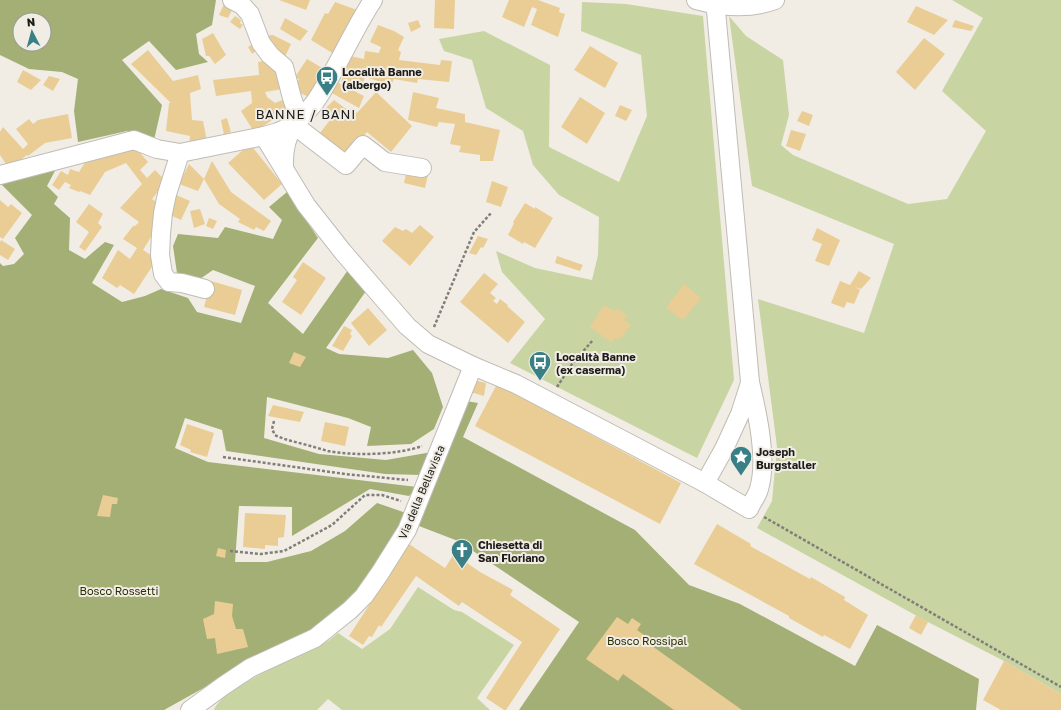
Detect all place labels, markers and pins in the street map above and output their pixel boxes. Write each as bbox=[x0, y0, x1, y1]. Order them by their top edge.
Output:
bus stop icon: Località Banne (albergo) bbox=[314, 64, 340, 97]
place label: Località Banne (albergo) bbox=[342, 65, 422, 91]
bus stop icon: Località Banne (ex caserma) bbox=[527, 349, 553, 382]
place label: Località Banne (ex caserma) bbox=[556, 350, 636, 376]
place icon: Joseph Burgstaller bbox=[728, 444, 754, 477]
place label: Joseph Burgstaller bbox=[756, 445, 817, 471]
church icon: Chiesetta di San Floriano bbox=[449, 537, 475, 570]
place label: Chiesetta di San Floriano bbox=[478, 538, 545, 564]

